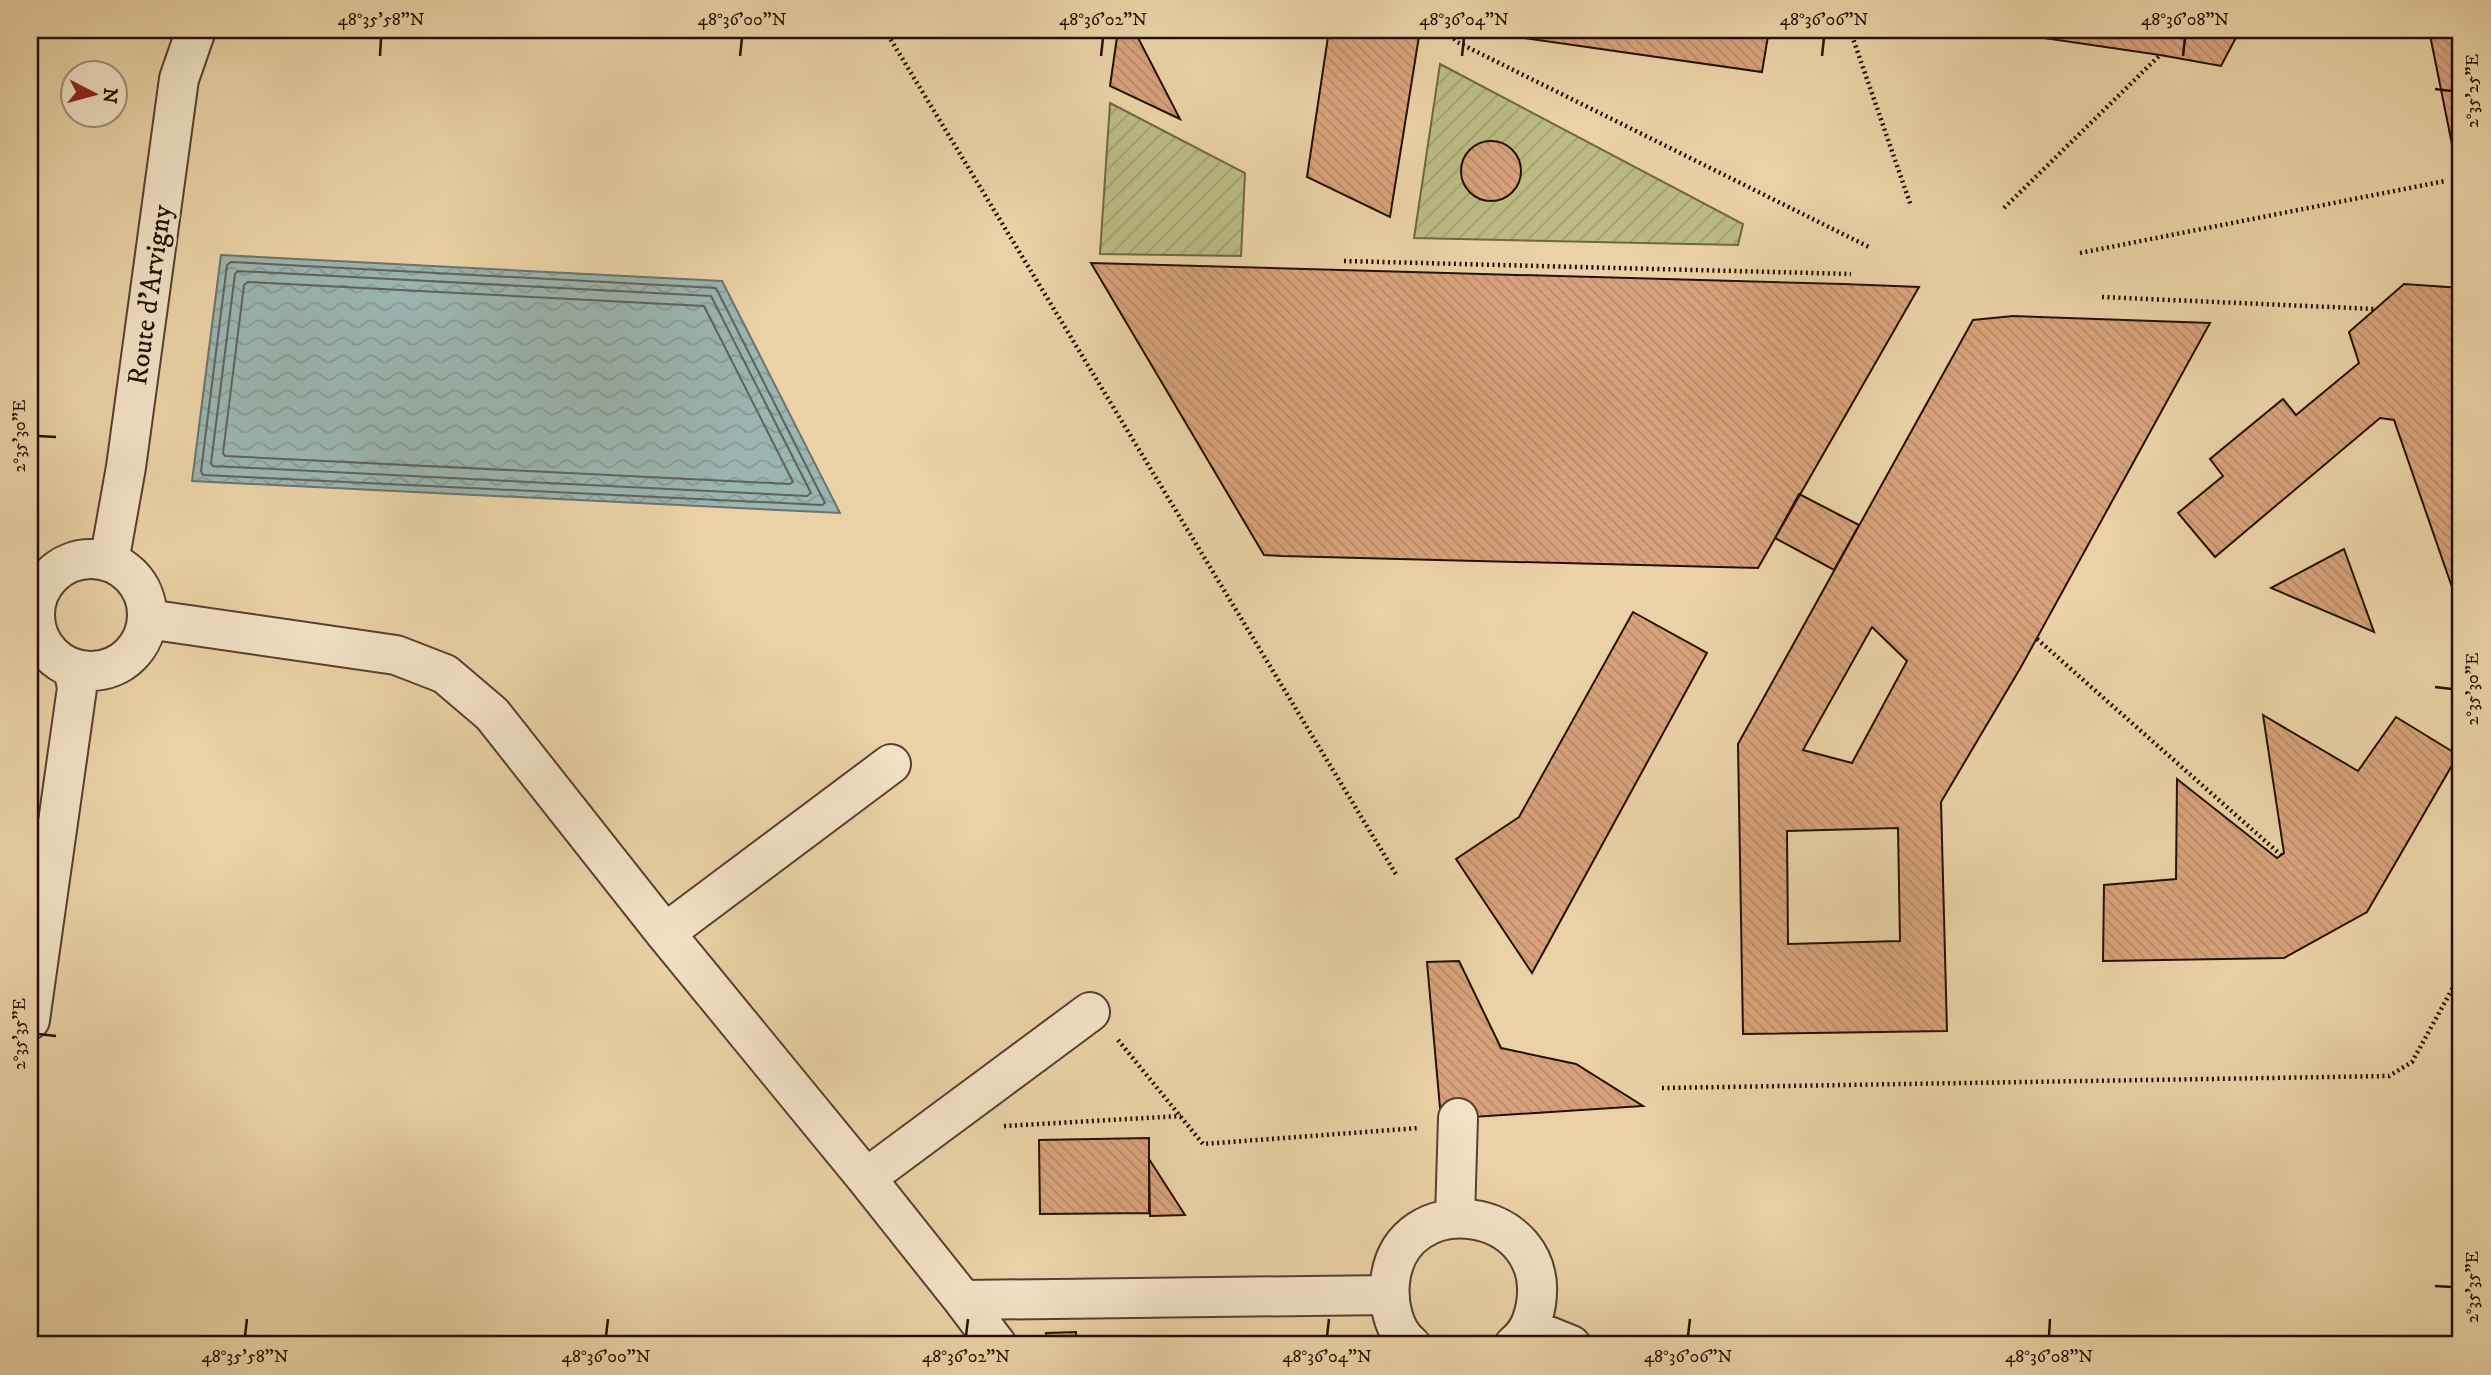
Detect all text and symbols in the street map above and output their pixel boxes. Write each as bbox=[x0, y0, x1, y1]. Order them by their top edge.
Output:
text: 48°35'58"N bbox=[337, 9, 425, 31]
text: 48°36'00"N bbox=[698, 9, 787, 31]
text: 48°36'02"N bbox=[1059, 9, 1147, 31]
text: 48°36'04"N bbox=[1419, 9, 1509, 31]
text: 48°36'06"N bbox=[1780, 9, 1869, 31]
text: 48°36'08"N bbox=[2141, 9, 2229, 31]
text: 2°35'25"E bbox=[2462, 54, 2484, 128]
north arrow bbox=[60, 60, 130, 130]
text: N bbox=[97, 87, 122, 105]
street label: Route d'Arvigny bbox=[120, 202, 180, 388]
text: 2°35'30"E bbox=[9, 399, 31, 472]
text: 2°35'30"E bbox=[2462, 652, 2484, 725]
text: 2°35'35"E bbox=[9, 998, 31, 1070]
text: 2°35'35"E bbox=[2462, 1251, 2484, 1323]
text: 48°35'58"N bbox=[201, 1346, 289, 1368]
text: 48°36'00"N bbox=[562, 1346, 651, 1368]
text: 48°36'02"N bbox=[922, 1346, 1010, 1368]
text: 48°36'04"N bbox=[1282, 1346, 1372, 1368]
text: 48°36'06"N bbox=[1644, 1346, 1733, 1368]
text: 48°36'08"N bbox=[2005, 1346, 2093, 1368]

